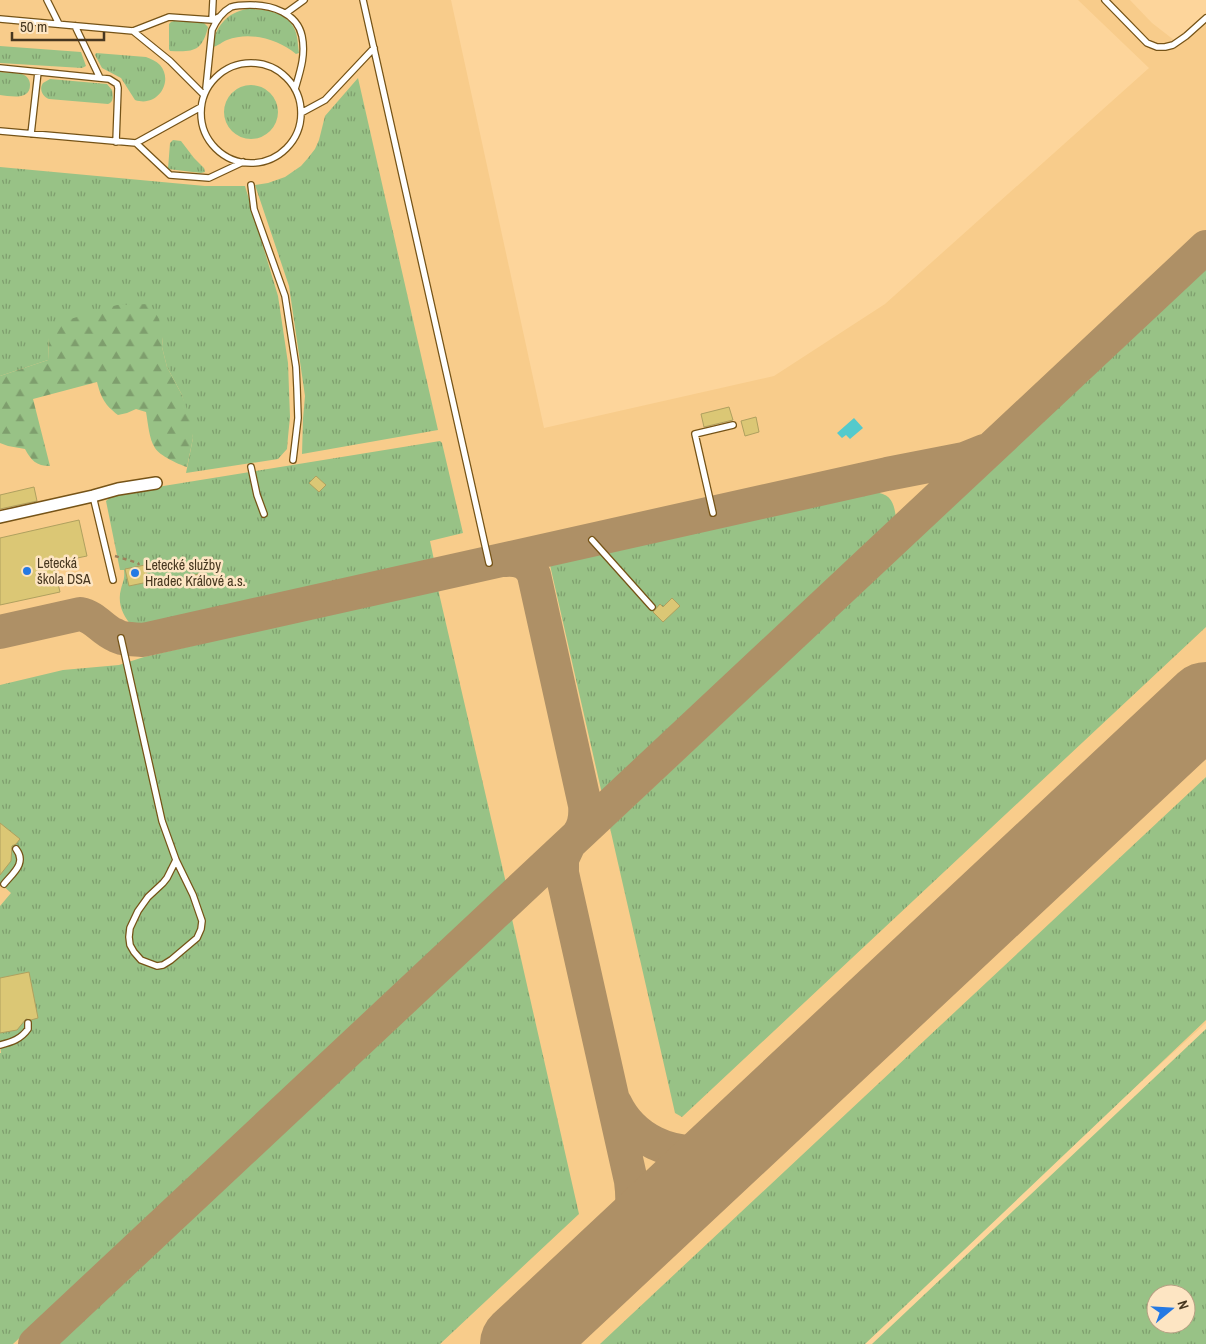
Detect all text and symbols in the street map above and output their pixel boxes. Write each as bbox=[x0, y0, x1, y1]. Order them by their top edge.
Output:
scale bar bbox=[12, 10, 105, 42]
text: 50 m bbox=[20, 16, 47, 37]
place label: Letecká škola DSA bbox=[37, 554, 91, 588]
place label: Letecké služby Hradec Králové a.s. bbox=[145, 556, 246, 590]
marker: Letecká škola DSA bbox=[21, 565, 33, 577]
marker: Letecké služby Hradec Králové a.s. bbox=[129, 567, 141, 579]
north arrow bbox=[1146, 1284, 1196, 1334]
text: N bbox=[1174, 1298, 1193, 1312]

